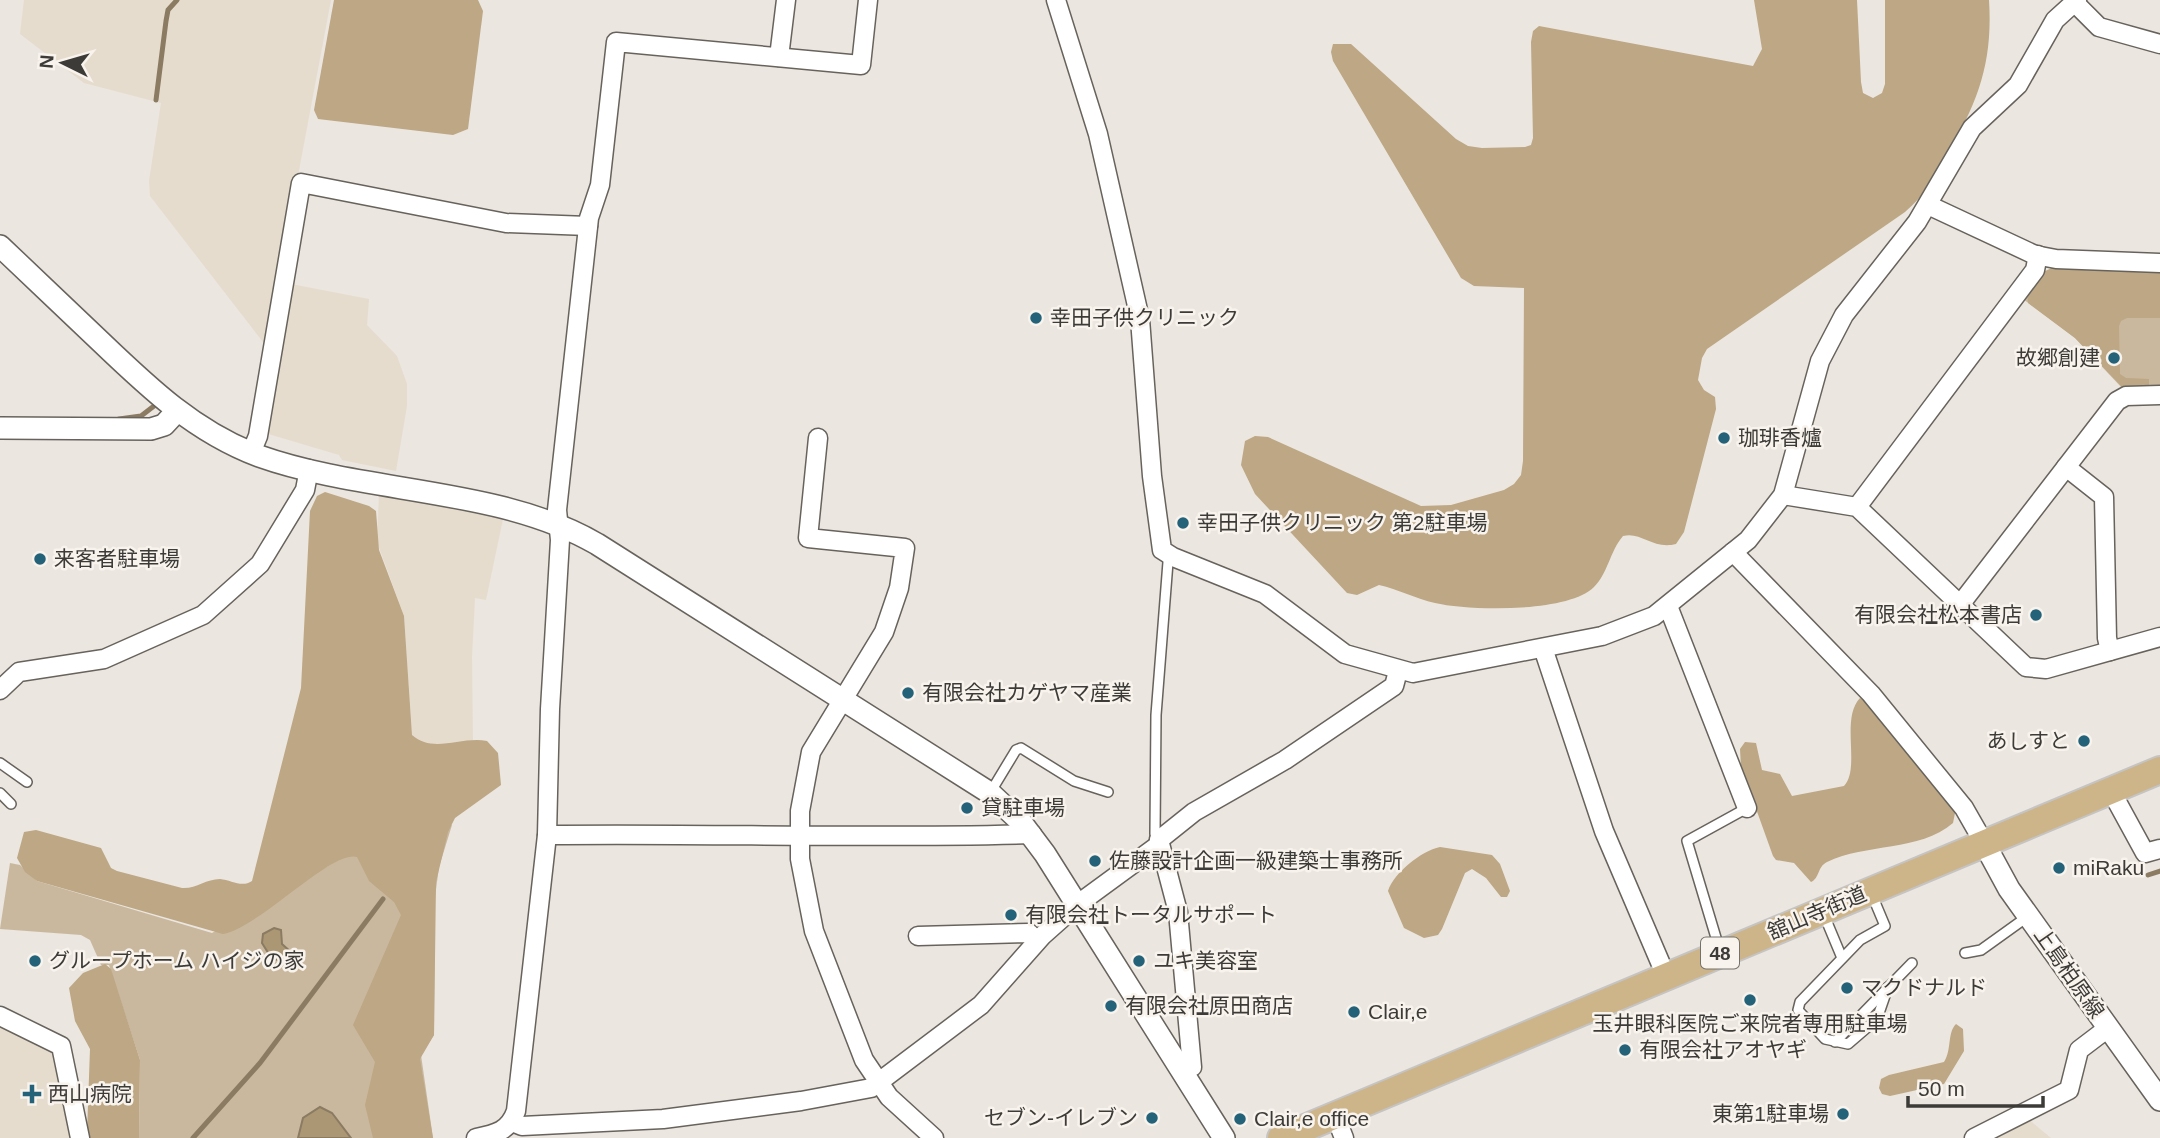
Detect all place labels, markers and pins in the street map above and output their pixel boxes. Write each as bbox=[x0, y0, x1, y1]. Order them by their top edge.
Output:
place label: 幸田子供クリニック bbox=[1050, 306, 1239, 329]
marker: 幸田子供クリニック bbox=[1028, 310, 1044, 326]
place label: 故郷創建 bbox=[2016, 346, 2100, 369]
marker: 故郷創建 bbox=[2106, 350, 2122, 366]
place label: 珈琲香爐 bbox=[1738, 426, 1822, 449]
marker: 珈琲香爐 bbox=[1716, 430, 1732, 446]
place label: 幸田子供クリニック 第2駐車場 bbox=[1197, 511, 1488, 534]
marker: 幸田子供クリニック 第2駐車場 bbox=[1175, 515, 1191, 531]
place label: 来客者駐車場 bbox=[54, 547, 180, 570]
marker: 来客者駐車場 bbox=[32, 551, 48, 567]
place label: 有限会社松本書店 bbox=[1854, 603, 2022, 626]
marker: 有限会社松本書店 bbox=[2028, 607, 2044, 623]
place label: 有限会社カゲヤマ産業 bbox=[922, 681, 1132, 704]
marker: 有限会社カゲヤマ産業 bbox=[900, 685, 916, 701]
place label: あしすと bbox=[1986, 729, 2070, 752]
marker: あしすと bbox=[2076, 733, 2092, 749]
place label: 貸駐車場 bbox=[981, 796, 1065, 819]
marker: 貸駐車場 bbox=[959, 800, 975, 816]
place label: 佐藤設計企画一級建築士事務所 bbox=[1109, 849, 1403, 872]
marker: 佐藤設計企画一級建築士事務所 bbox=[1087, 853, 1103, 869]
place label: miRaku bbox=[2073, 856, 2144, 879]
marker: miRaku bbox=[2051, 860, 2067, 876]
place label: 有限会社トータルサポート bbox=[1025, 903, 1277, 926]
marker: 有限会社トータルサポート bbox=[1003, 907, 1019, 923]
place label: グループホーム ハイジの家 bbox=[49, 949, 305, 972]
place label: ユキ美容室 bbox=[1153, 949, 1258, 972]
marker: グループホーム ハイジの家 bbox=[27, 953, 43, 969]
marker: ユキ美容室 bbox=[1131, 953, 1147, 969]
place label: マクドナルド bbox=[1861, 976, 1987, 999]
marker: マクドナルド bbox=[1839, 980, 1855, 996]
marker: 玉井眼科医院ご来院者専用駐車場 bbox=[1742, 992, 1758, 1008]
place label: 有限会社原田商店 bbox=[1125, 994, 1293, 1017]
marker: 有限会社原田商店 bbox=[1103, 998, 1119, 1014]
place label: Clair,e bbox=[1368, 1000, 1428, 1023]
marker: Clair,e bbox=[1346, 1004, 1362, 1020]
place label: 玉井眼科医院ご来院者専用駐車場 bbox=[1593, 1012, 1908, 1035]
place label: 有限会社アオヤギ bbox=[1639, 1038, 1807, 1061]
marker: 有限会社アオヤギ bbox=[1617, 1042, 1633, 1058]
place label: 西山病院 bbox=[48, 1082, 132, 1105]
marker: 西山病院 bbox=[22, 1084, 42, 1104]
place label: 東第1駐車場 bbox=[1712, 1102, 1829, 1125]
place label: セブン-イレブン bbox=[984, 1106, 1138, 1129]
marker: 東第1駐車場 bbox=[1835, 1106, 1851, 1122]
place label: Clair,e office bbox=[1254, 1107, 1369, 1130]
marker: セブン-イレブン bbox=[1144, 1110, 1160, 1126]
marker: Clair,e office bbox=[1232, 1111, 1248, 1127]

